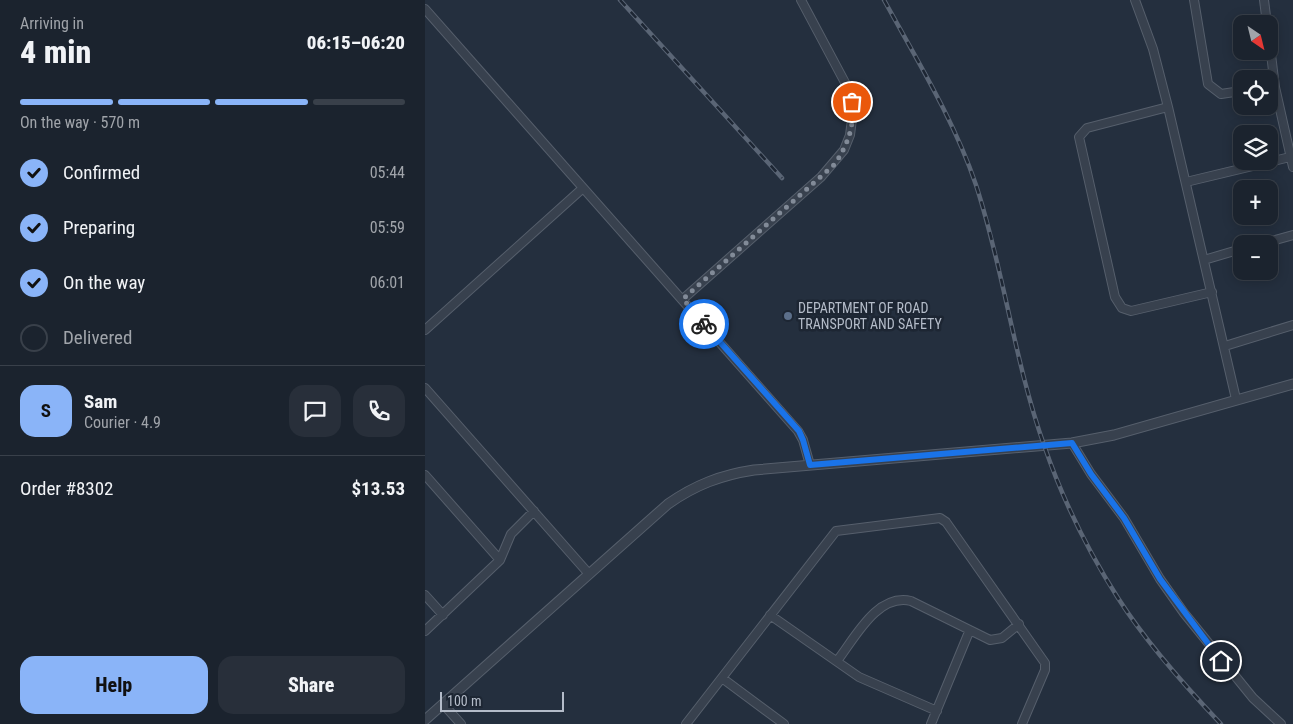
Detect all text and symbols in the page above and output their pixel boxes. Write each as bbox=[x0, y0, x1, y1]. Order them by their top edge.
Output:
text: Arriving in bbox=[20, 14, 84, 33]
north arrow bbox=[1233, 15, 1277, 60]
map controls bbox=[1233, 15, 1278, 280]
text: 06:15–06:20 bbox=[307, 31, 405, 54]
text: 4 min bbox=[20, 33, 91, 71]
button: locate bbox=[1233, 70, 1278, 115]
pin bbox=[831, 81, 873, 123]
icon: bag bbox=[838, 88, 866, 116]
text: On the way · 570 m bbox=[20, 113, 140, 132]
button: layers bbox=[1233, 125, 1278, 170]
icon: check bbox=[20, 159, 48, 187]
text: Confirmed bbox=[63, 161, 140, 184]
text: 05:44 bbox=[370, 163, 405, 182]
button: + bbox=[1233, 180, 1278, 225]
icon: check bbox=[20, 214, 48, 242]
text: Preparing bbox=[63, 216, 135, 239]
text: 05:59 bbox=[370, 218, 405, 237]
button: − bbox=[1233, 235, 1278, 280]
icon: check bbox=[20, 269, 48, 297]
text: On the way bbox=[63, 271, 145, 294]
text: 06:01 bbox=[370, 273, 405, 292]
courier bbox=[679, 299, 729, 349]
place label: DEPARTMENT OF ROAD TRANSPORT AND SAFETY bbox=[798, 300, 943, 332]
icon: bike bbox=[690, 310, 718, 338]
marker: DEPARTMENT OF ROAD TRANSPORT AND SAFETY bbox=[782, 310, 794, 322]
text: Delivered bbox=[63, 326, 132, 349]
button: chat bbox=[289, 385, 341, 437]
button: phone bbox=[353, 385, 405, 437]
text: Sam bbox=[84, 390, 117, 413]
text: S bbox=[41, 399, 51, 422]
text: Courier · 4.9 bbox=[84, 413, 161, 432]
text: Order #8302 bbox=[20, 477, 113, 500]
text: $13.53 bbox=[351, 477, 405, 500]
pin bbox=[1200, 640, 1242, 682]
icon: home bbox=[1207, 647, 1235, 675]
button: Help bbox=[20, 656, 208, 714]
button: Share bbox=[218, 656, 405, 714]
scale bar bbox=[440, 689, 564, 712]
text: 100 m bbox=[447, 693, 482, 709]

